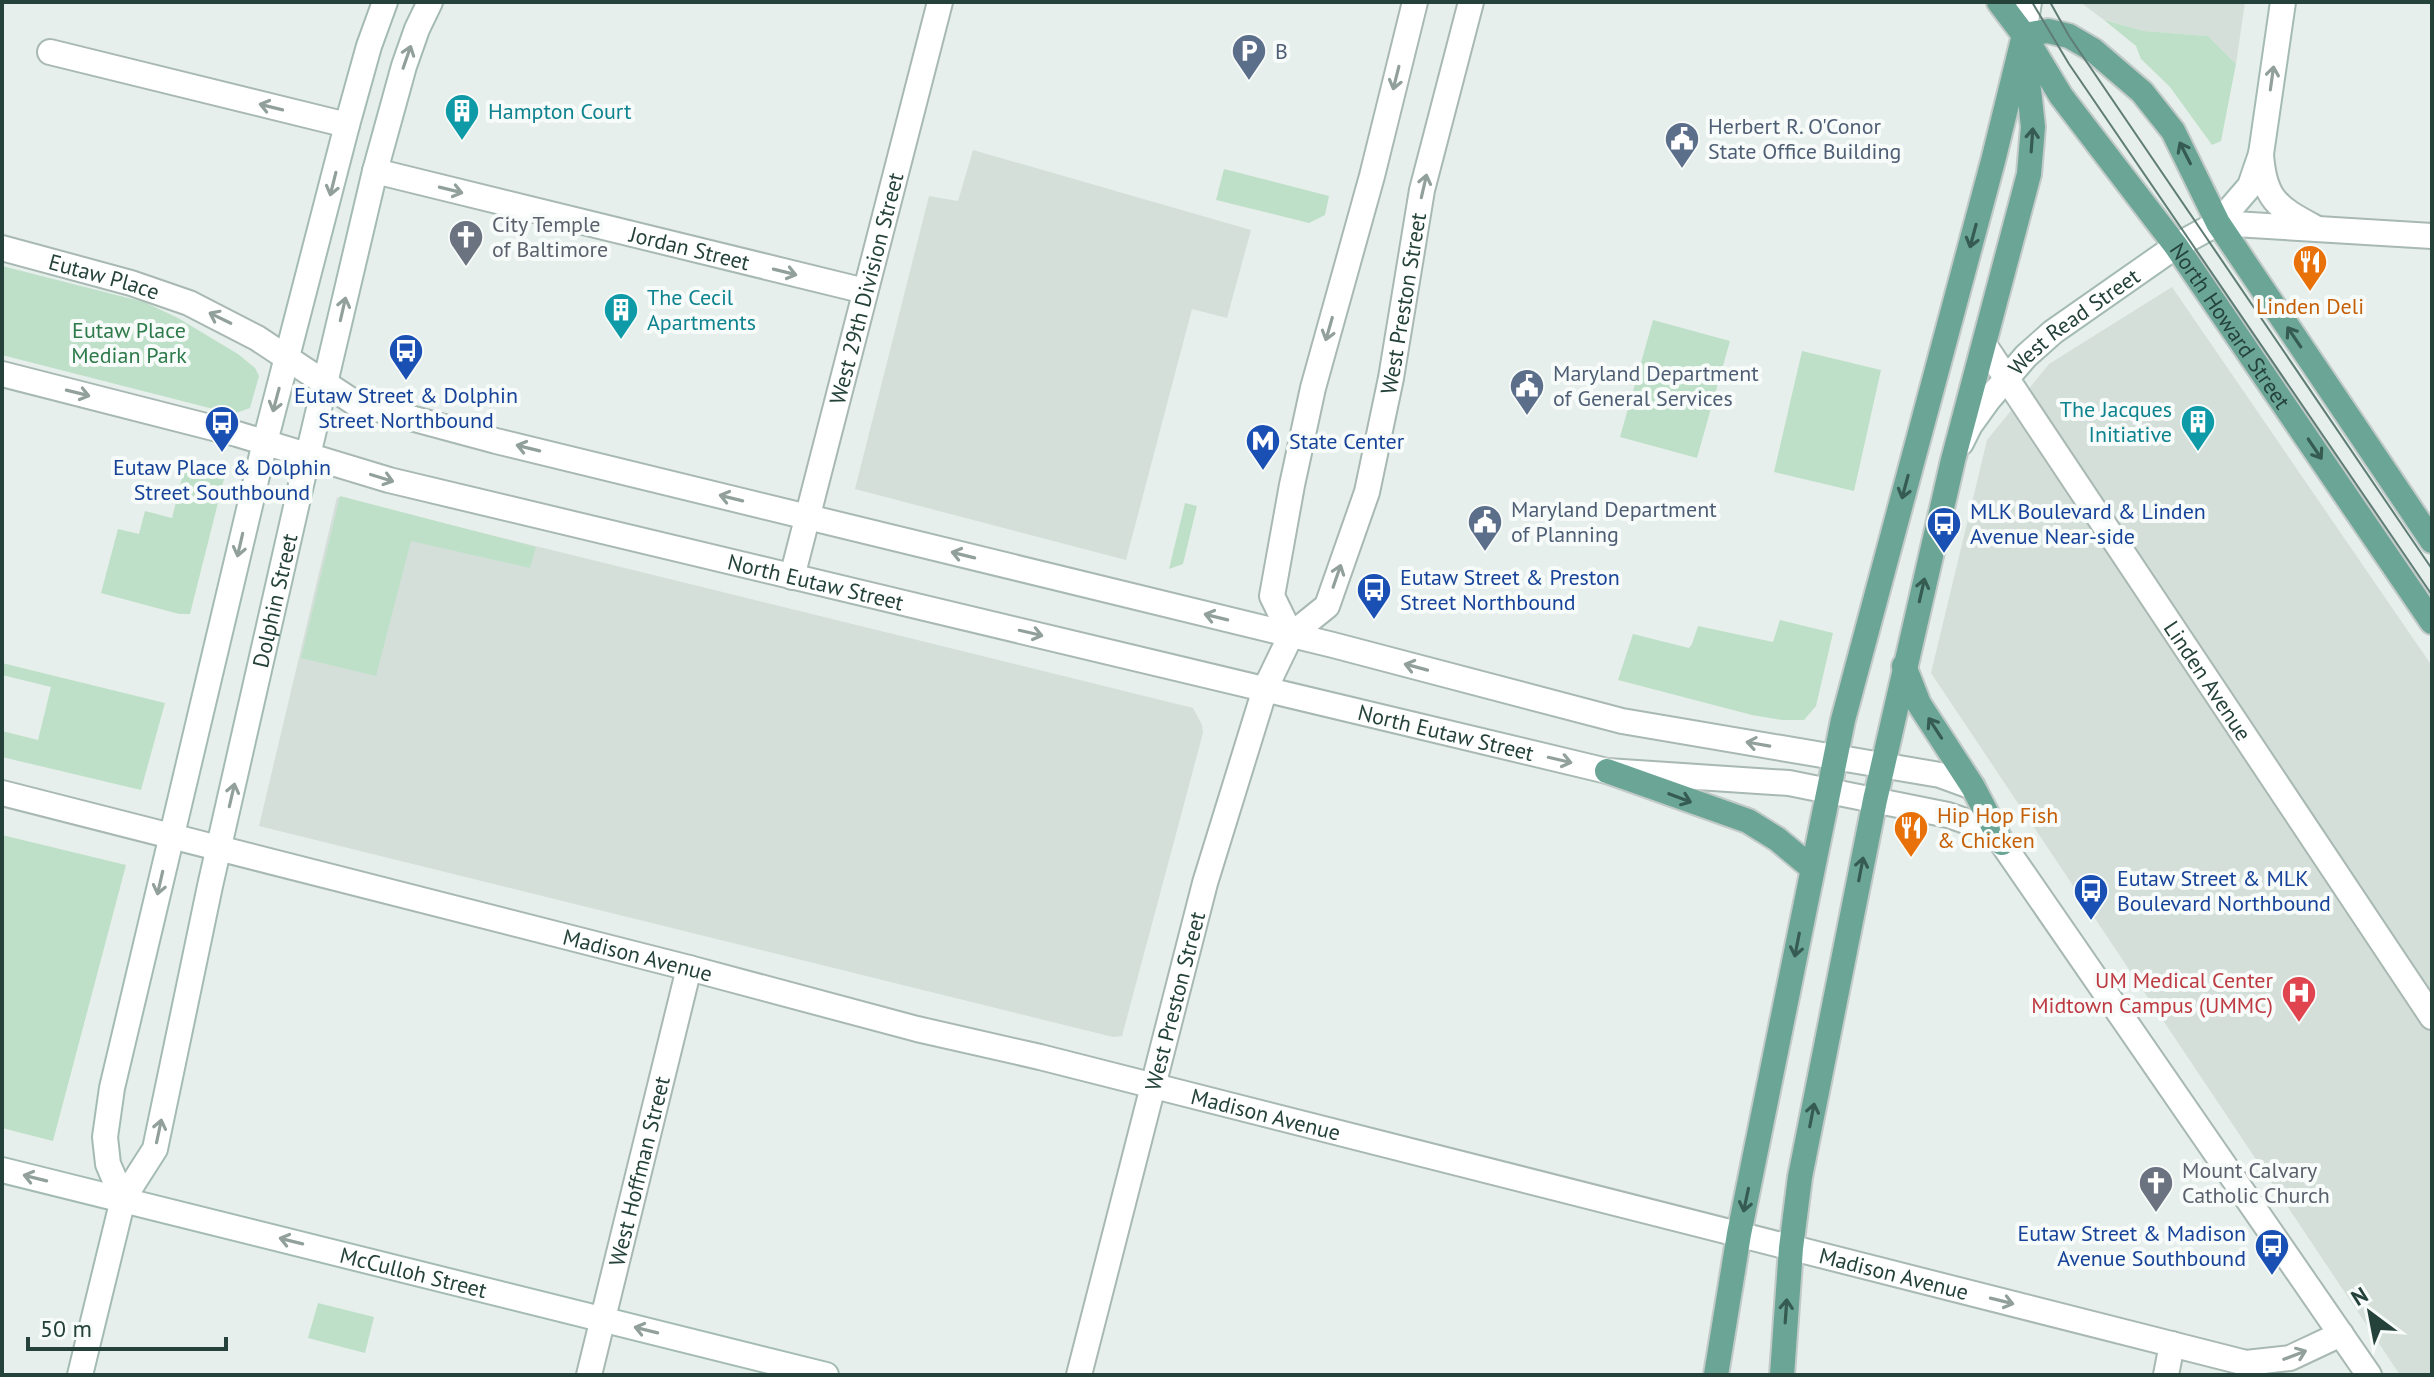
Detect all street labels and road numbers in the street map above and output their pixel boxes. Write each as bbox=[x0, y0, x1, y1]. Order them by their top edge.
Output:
street label: West 29th Division Street bbox=[823, 169, 910, 407]
street label: West Preston Street bbox=[1374, 210, 1432, 397]
street label: Jordan Street bbox=[626, 220, 753, 276]
street label: North Howard Street bbox=[2164, 237, 2297, 414]
street label: Eutaw Place bbox=[46, 247, 163, 306]
street label: West Read Street bbox=[2002, 262, 2145, 381]
street label: Dolphin Street bbox=[246, 530, 304, 670]
street label: North Eutaw Street bbox=[725, 547, 907, 617]
street label: Linden Avenue bbox=[2158, 615, 2258, 746]
street label: North Eutaw Street bbox=[1355, 698, 1537, 767]
street label: West Preston Street bbox=[1138, 908, 1211, 1094]
street label: Madison Avenue bbox=[560, 922, 715, 988]
street label: West Hoffman Street bbox=[602, 1073, 676, 1269]
street label: Madison Avenue bbox=[1188, 1082, 1343, 1147]
street label: McCulloh Street bbox=[337, 1241, 490, 1304]
street label: Madison Avenue bbox=[1816, 1241, 1971, 1306]

